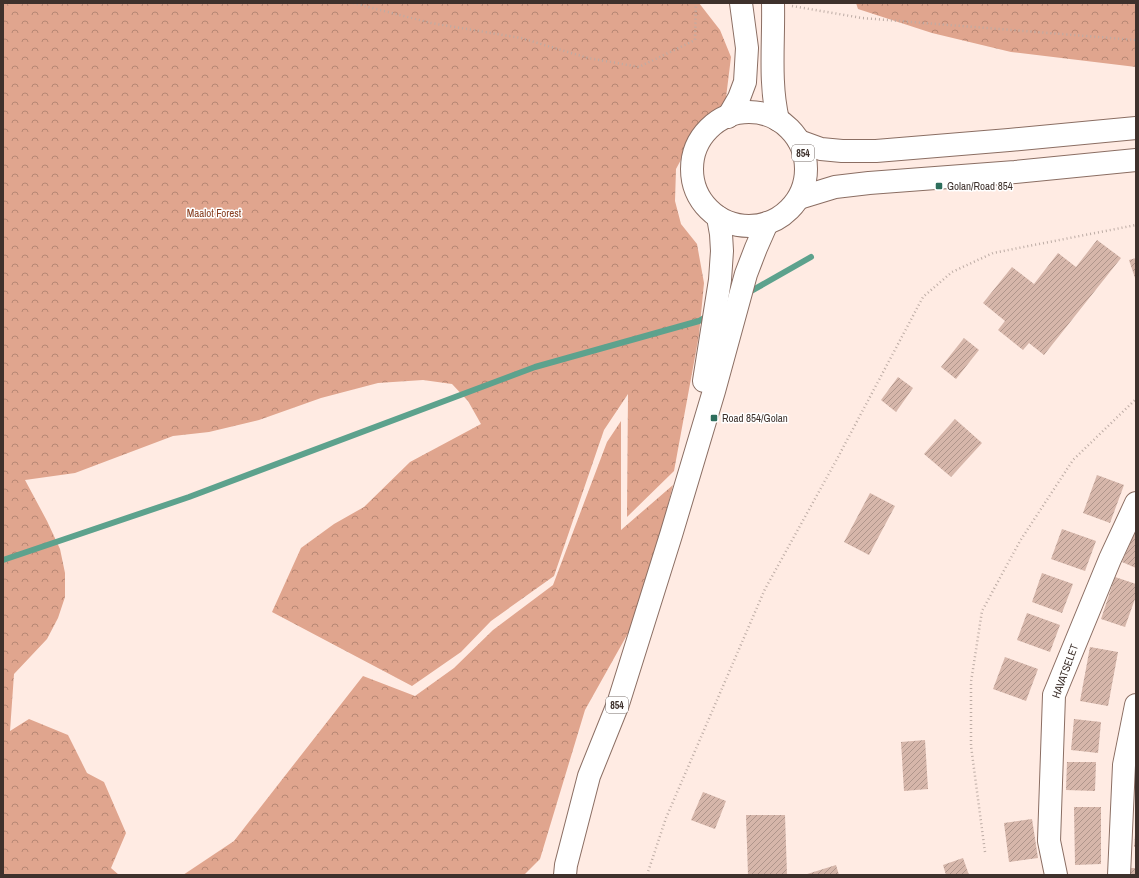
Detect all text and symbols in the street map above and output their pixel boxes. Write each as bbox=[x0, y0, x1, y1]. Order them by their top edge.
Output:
road number: 854 bbox=[792, 145, 814, 161]
place label: Golan/Road 854 bbox=[947, 179, 1013, 193]
marker: Golan/Road 854 bbox=[934, 181, 944, 191]
park label: Maalot Forest bbox=[187, 206, 242, 220]
place label: Road 854/Golan bbox=[722, 411, 788, 425]
marker: Road 854/Golan bbox=[709, 413, 719, 423]
street label: HAVATSELET bbox=[1049, 642, 1081, 700]
road number: 854 bbox=[606, 697, 628, 713]

